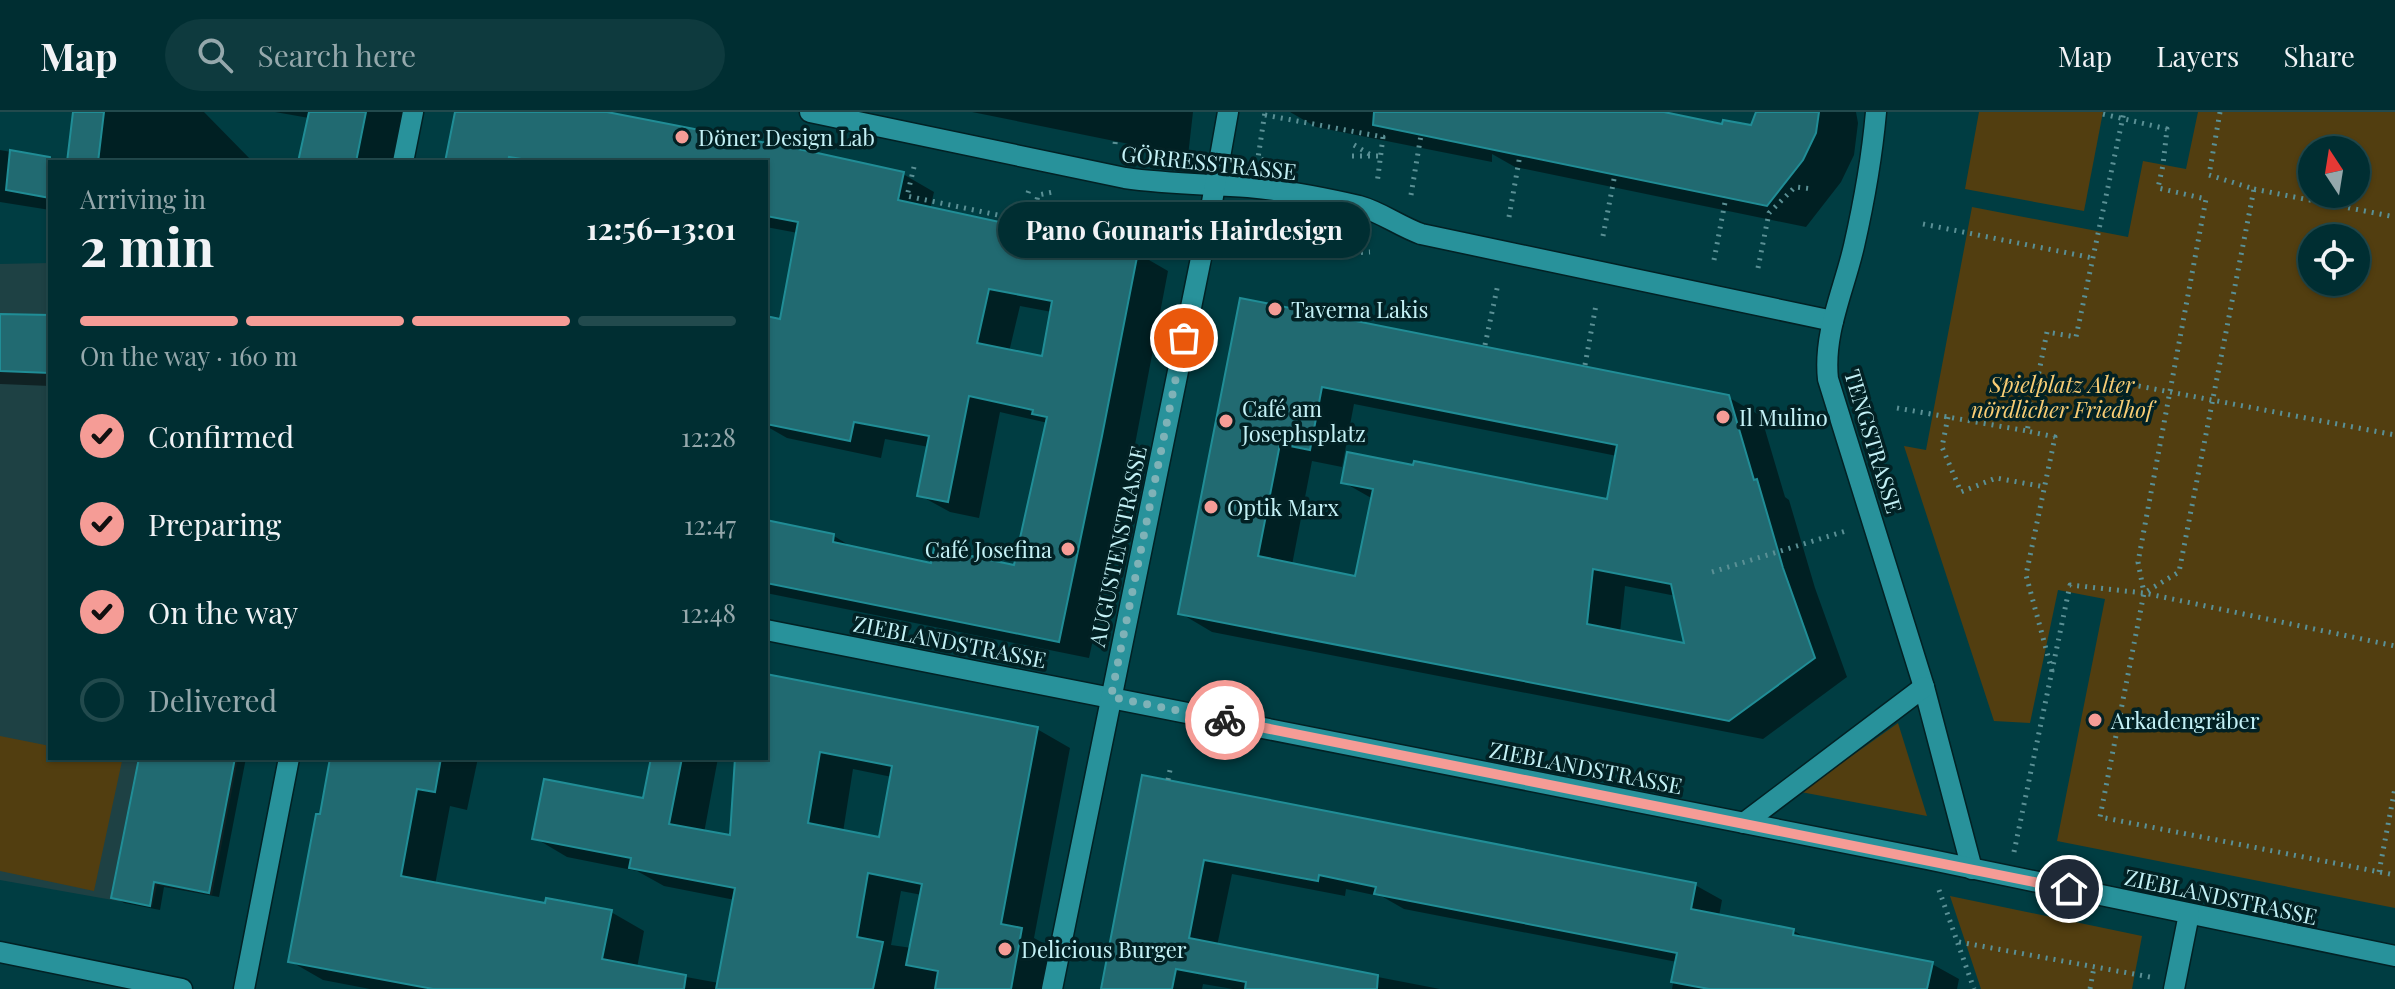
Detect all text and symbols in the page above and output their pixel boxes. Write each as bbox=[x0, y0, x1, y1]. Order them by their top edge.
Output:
search box bbox=[165, 19, 725, 91]
text: Map bbox=[40, 30, 117, 81]
icon: search bbox=[193, 33, 237, 77]
text: Search here bbox=[257, 35, 416, 75]
text: Map bbox=[2058, 37, 2112, 74]
text: Layers bbox=[2156, 37, 2239, 74]
text: Share bbox=[2283, 37, 2355, 74]
place label: Döner Design Lab bbox=[698, 122, 875, 152]
marker: Döner Design Lab bbox=[673, 128, 691, 146]
north arrow bbox=[2298, 136, 2370, 208]
map controls bbox=[2298, 136, 2370, 296]
street label: GÖRRESSTRASSE bbox=[1120, 138, 1298, 186]
text: Arriving in bbox=[80, 181, 206, 216]
callout: Pano Gounaris Hairdesign bbox=[998, 202, 1370, 258]
text: 12:56–13:01 bbox=[586, 208, 736, 248]
text: 2 min bbox=[80, 211, 214, 280]
text: Pano Gounaris Hairdesign bbox=[1025, 212, 1343, 247]
button: locate bbox=[2298, 224, 2370, 296]
place label: Taverna Lakis bbox=[1291, 294, 1428, 324]
marker: Taverna Lakis bbox=[1266, 300, 1284, 318]
pin bbox=[1150, 304, 1218, 372]
icon: bag bbox=[1162, 316, 1206, 360]
text: On the way · 160 m bbox=[80, 338, 298, 373]
street label: TENGSTRASSE bbox=[1838, 365, 1910, 517]
park label: Spielplatz Alter nördlicher Friedhof bbox=[1971, 369, 2157, 424]
place label: Café am Josephsplatz bbox=[1241, 393, 1366, 448]
place label: Il Mulino bbox=[1739, 402, 1828, 432]
marker: Il Mulino bbox=[1714, 408, 1732, 426]
marker: Café am Josephsplatz bbox=[1217, 412, 1235, 430]
icon: check bbox=[80, 414, 124, 458]
text: Confirmed bbox=[148, 416, 294, 456]
text: 12:28 bbox=[681, 419, 736, 454]
street label: AUGUSTENSTRASSE bbox=[1081, 443, 1153, 650]
place label: Optik Marx bbox=[1227, 492, 1339, 522]
marker: Optik Marx bbox=[1202, 498, 1220, 516]
icon: check bbox=[80, 502, 124, 546]
text: Preparing bbox=[148, 504, 281, 544]
text: 12:47 bbox=[684, 507, 736, 542]
place label: Café Josefina bbox=[925, 534, 1052, 564]
marker: Café Josefina bbox=[1059, 540, 1077, 558]
icon: check bbox=[80, 590, 124, 634]
text: On the way bbox=[148, 592, 298, 632]
text: 12:48 bbox=[681, 595, 736, 630]
street label: ZIEBLANDSTRASSE bbox=[851, 608, 1049, 674]
text: Delivered bbox=[148, 680, 277, 720]
courier bbox=[1185, 680, 1265, 760]
icon: bike bbox=[1203, 698, 1247, 742]
place label: Arkadengräber bbox=[2110, 705, 2260, 735]
marker: Arkadengräber bbox=[2086, 711, 2104, 729]
street label: ZIEBLANDSTRASSE bbox=[1487, 734, 1685, 800]
pin bbox=[2035, 855, 2103, 923]
street label: ZIEBLANDSTRASSE bbox=[2122, 861, 2320, 931]
icon: home bbox=[2047, 867, 2091, 911]
place label: Delicious Burger bbox=[1021, 934, 1187, 964]
marker: Delicious Burger bbox=[996, 940, 1014, 958]

